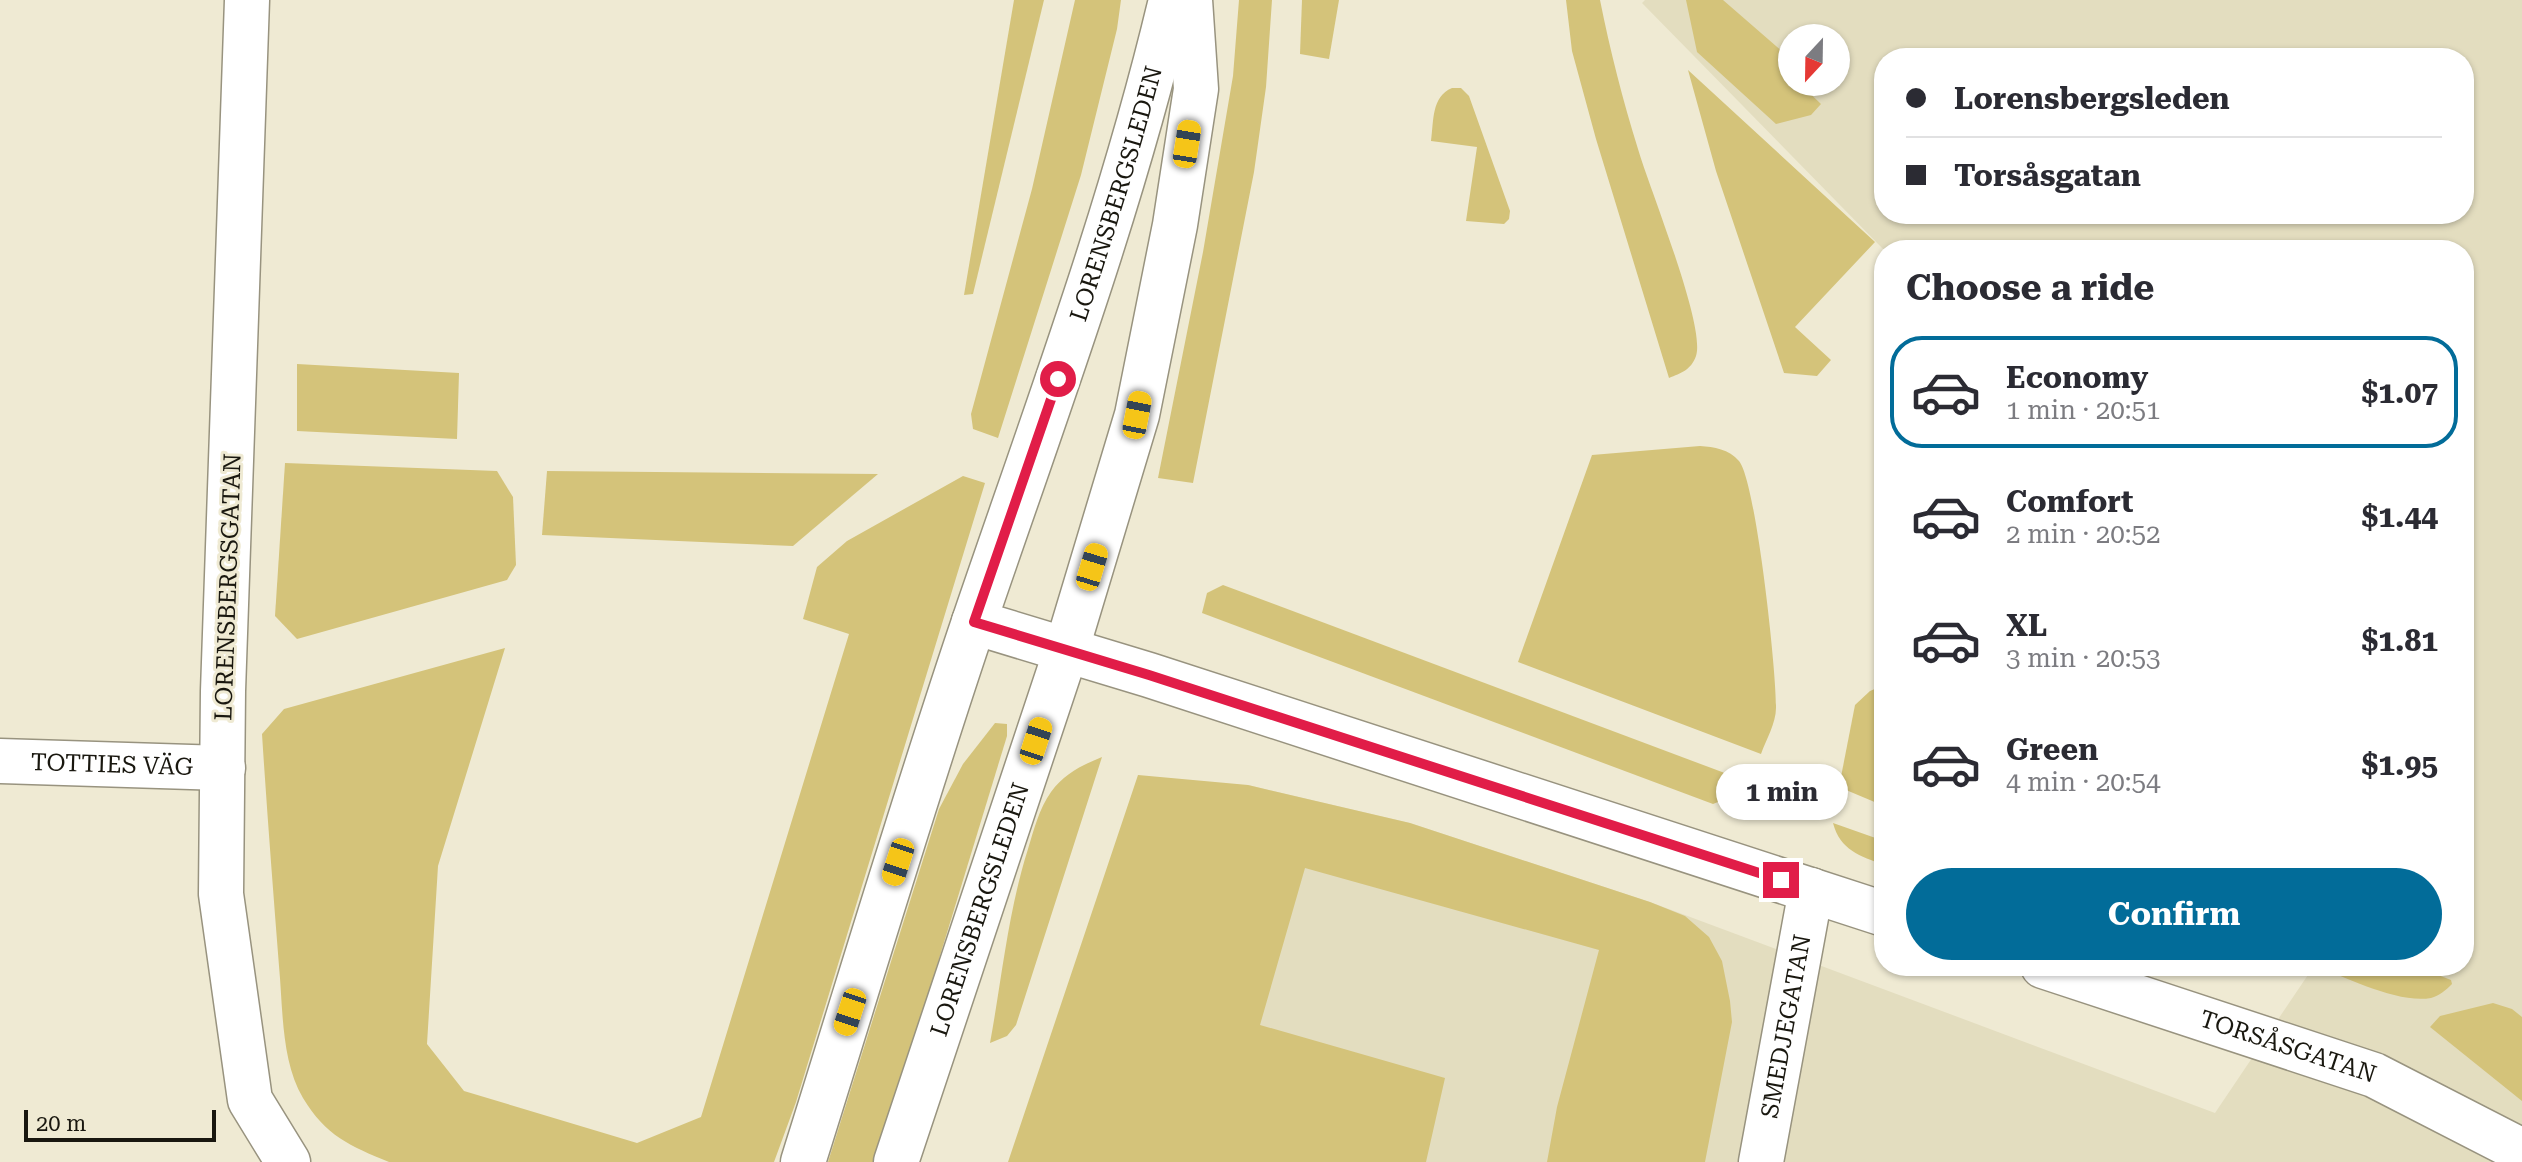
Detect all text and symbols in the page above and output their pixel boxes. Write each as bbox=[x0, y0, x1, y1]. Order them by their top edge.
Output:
north arrow bbox=[1778, 24, 1850, 96]
map controls bbox=[1778, 24, 1850, 96]
street label: LORENSBERGSLEDEN bbox=[1064, 63, 1168, 325]
text: Lorensbergsleden bbox=[1954, 81, 2230, 116]
car bbox=[1171, 118, 1203, 170]
text: Torsåsgatan bbox=[1954, 158, 2141, 193]
text: Choose a ride bbox=[1906, 267, 2154, 309]
icon: car bbox=[1910, 356, 1982, 428]
text: Economy bbox=[2006, 360, 2148, 395]
route start bbox=[1040, 361, 1076, 397]
text: $1.07 bbox=[2361, 375, 2438, 410]
car bbox=[1121, 389, 1153, 441]
text: 1 min · 20:51 bbox=[2006, 395, 2161, 425]
street label: LORENSBERGSGATAN bbox=[209, 453, 247, 721]
icon: car bbox=[1910, 480, 1982, 552]
text: Comfort bbox=[2006, 484, 2133, 519]
text: $1.44 bbox=[2361, 499, 2438, 534]
text: 2 min · 20:52 bbox=[2006, 519, 2161, 549]
car bbox=[1074, 541, 1110, 593]
icon: car bbox=[1910, 604, 1982, 676]
text: XL bbox=[2006, 608, 2047, 643]
text: $1.81 bbox=[2361, 623, 2438, 658]
text: 3 min · 20:53 bbox=[2006, 643, 2161, 673]
car bbox=[1017, 714, 1055, 768]
icon: car bbox=[1910, 728, 1982, 800]
text: Green bbox=[2006, 732, 2098, 767]
text: $1.95 bbox=[2361, 747, 2438, 782]
street label: TOTTIES VÄG bbox=[30, 748, 194, 781]
callout: 1 min bbox=[1715, 764, 1847, 820]
text: 4 min · 20:54 bbox=[2006, 767, 2161, 797]
text: 1 min bbox=[1746, 777, 1818, 807]
street label: LORENSBERGSLEDEN bbox=[925, 779, 1035, 1040]
car bbox=[879, 835, 917, 889]
route end bbox=[1763, 862, 1799, 898]
button: Confirm bbox=[1906, 868, 2442, 960]
street label: SMEDJEGATAN bbox=[1755, 932, 1817, 1120]
car bbox=[831, 985, 869, 1039]
street label: TORSÅSGATAN bbox=[2196, 1005, 2380, 1089]
scale bar bbox=[24, 1106, 216, 1142]
text: 20 m bbox=[36, 1111, 86, 1136]

